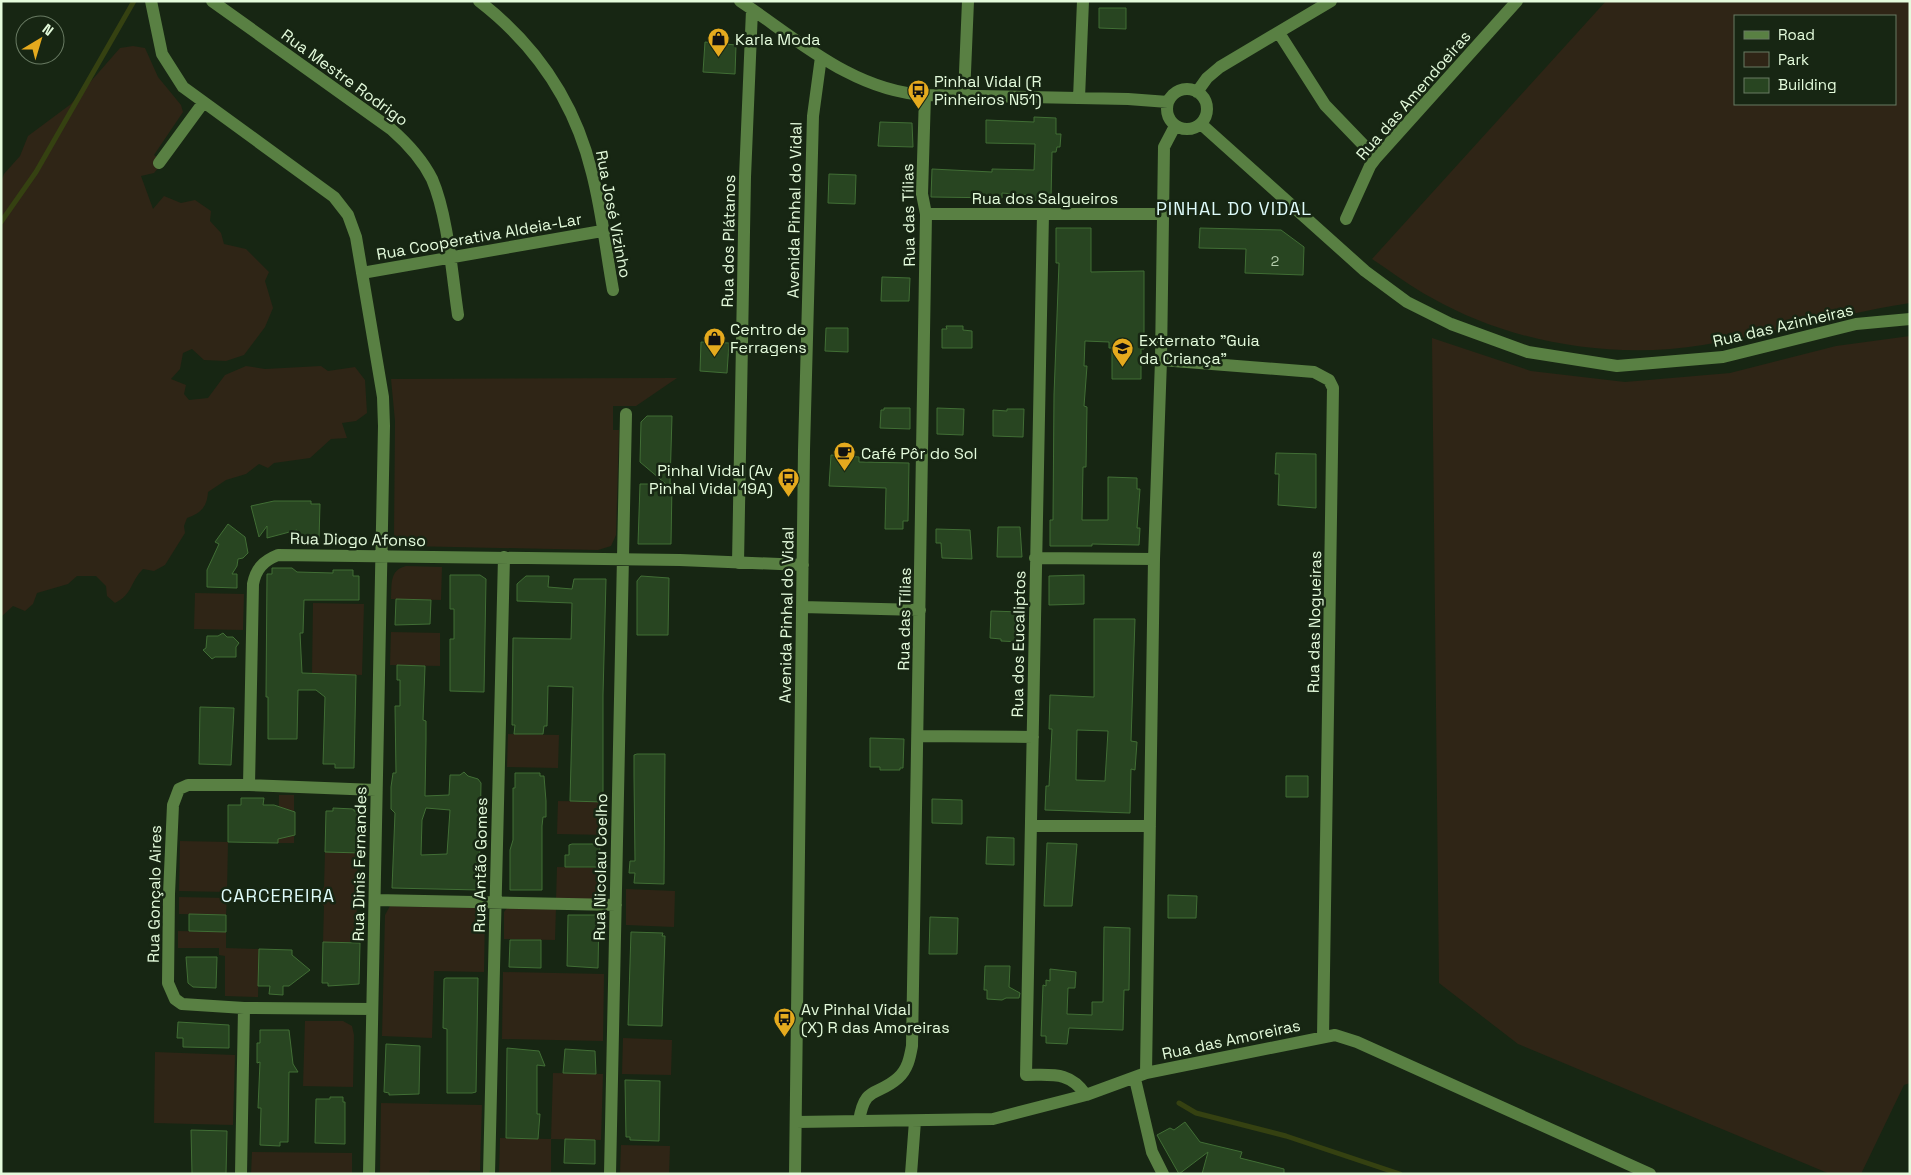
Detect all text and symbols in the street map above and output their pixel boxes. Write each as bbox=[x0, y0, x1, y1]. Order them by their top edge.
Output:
north arrow bbox=[15, 15, 65, 65]
legend bbox=[1734, 15, 1896, 105]
text: N bbox=[39, 20, 57, 40]
street label: Rua Mestre Rodrigo bbox=[277, 24, 412, 131]
text: Road bbox=[1778, 25, 1815, 44]
street label: Rua das Amendoeiras bbox=[1351, 26, 1475, 164]
shop icon: Karla Moda bbox=[707, 27, 731, 58]
place label: Karla Moda bbox=[735, 29, 820, 50]
text: Park bbox=[1778, 50, 1809, 69]
place label: Pinhal Vidal (R Pinheiros N51) bbox=[934, 71, 1042, 110]
text: Building bbox=[1778, 75, 1837, 94]
bus stop icon: Pinhal Vidal (R Pinheiros N51) bbox=[906, 78, 930, 109]
street label: Avenida Pinhal do Vidal bbox=[782, 122, 807, 298]
street label: Rua José Vizinho bbox=[591, 149, 636, 280]
street label: Rua das Tílias bbox=[897, 163, 920, 267]
street label: Rua dos Plátanos bbox=[717, 174, 740, 308]
street label: Rua dos Salgueiros bbox=[972, 188, 1118, 209]
district label: PINHAL DO VIDAL bbox=[1156, 197, 1312, 220]
street label: Rua Cooperativa Aldeia-Lar bbox=[375, 208, 583, 265]
house number: 2 bbox=[1271, 252, 1279, 270]
street label: Rua das Azinheiras bbox=[1711, 299, 1855, 352]
place label: Centro de Ferragens bbox=[730, 319, 807, 358]
shop icon: Centro de Ferragens bbox=[702, 326, 726, 357]
place label: Externato "Guia da Criança" bbox=[1139, 330, 1260, 369]
school or university icon: Externato "Guia da Criança" bbox=[1111, 337, 1135, 368]
cafe icon: Café Pôr do Sol bbox=[833, 441, 857, 472]
place label: Café Pôr do Sol bbox=[861, 443, 978, 464]
place label: Pinhal Vidal (Av Pinhal Vidal 19A) bbox=[649, 460, 773, 499]
bus stop icon: Pinhal Vidal (Av Pinhal Vidal 19A) bbox=[777, 467, 801, 498]
street label: Avenida Pinhal do Vidal bbox=[774, 527, 799, 703]
street label: Rua Diogo Afonso bbox=[290, 528, 426, 551]
street label: Rua das Nogueiras bbox=[1303, 551, 1326, 693]
street label: Rua das Tílias bbox=[893, 567, 916, 671]
street label: Rua dos Eucaliptos bbox=[1007, 570, 1030, 718]
street label: Rua Dinis Fernandes bbox=[348, 786, 371, 942]
street label: Rua Nicolau Coelho bbox=[589, 793, 612, 941]
street label: Rua Antão Gomes bbox=[469, 797, 492, 933]
street label: Rua Gonçalo Aires bbox=[143, 825, 166, 963]
district label: CARCEREIRA bbox=[221, 884, 335, 907]
place label: Av Pinhal Vidal (X) R das Amoreiras bbox=[801, 999, 950, 1038]
bus stop icon: Av Pinhal Vidal (X) R das Amoreiras bbox=[773, 1006, 797, 1037]
street label: Rua das Amoreiras bbox=[1160, 1015, 1302, 1064]

